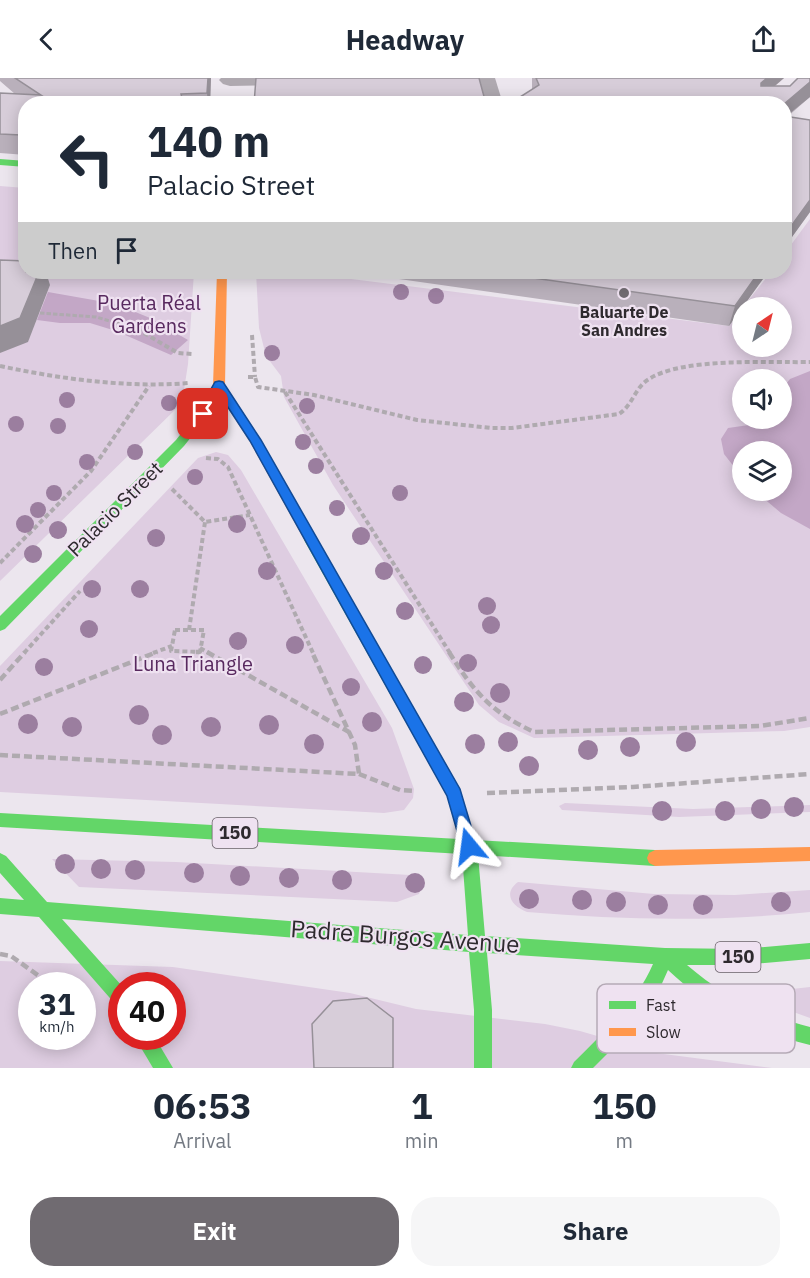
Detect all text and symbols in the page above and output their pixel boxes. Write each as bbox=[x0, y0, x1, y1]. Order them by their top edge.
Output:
text: Headway bbox=[346, 22, 464, 57]
icon: back bbox=[30, 23, 63, 56]
icon: share bbox=[747, 23, 780, 56]
text: 140 m bbox=[147, 114, 270, 169]
icon: left bbox=[48, 120, 126, 198]
text: Palacio Street bbox=[147, 167, 315, 202]
icon: arrive bbox=[110, 234, 143, 267]
text: Then bbox=[48, 236, 98, 265]
marker: Baluarte De San Andres bbox=[617, 286, 631, 300]
park label: Puerta Réal Gardens bbox=[97, 289, 201, 339]
north arrow bbox=[732, 297, 792, 357]
map controls bbox=[732, 297, 792, 501]
place label: Baluarte De San Andres bbox=[580, 302, 668, 340]
button: sound bbox=[732, 369, 792, 429]
pin bbox=[177, 388, 228, 439]
icon: arrive bbox=[186, 397, 219, 430]
button: layers bbox=[732, 441, 792, 501]
street label: Palacio Street bbox=[61, 455, 168, 562]
park label: Luna Triangle bbox=[133, 650, 253, 677]
position arrow bbox=[437, 814, 501, 878]
road number: 150 bbox=[212, 818, 258, 848]
street label: Padre Burgos Avenue bbox=[289, 912, 521, 960]
road number: 150 bbox=[716, 942, 760, 972]
speed limit sign: 40 bbox=[108, 972, 186, 1050]
text: 31 bbox=[39, 984, 75, 1023]
legend bbox=[597, 984, 795, 1053]
text: Fast bbox=[646, 995, 676, 1015]
text: km/h bbox=[39, 1017, 75, 1036]
text: Slow bbox=[646, 1022, 681, 1042]
text: 06:53 bbox=[153, 1082, 252, 1129]
text: 1 bbox=[411, 1082, 433, 1129]
text: 150 bbox=[592, 1082, 657, 1129]
text: Arrival bbox=[173, 1127, 232, 1154]
text: min bbox=[405, 1127, 439, 1154]
text: m bbox=[616, 1127, 633, 1154]
button: Exit bbox=[30, 1197, 399, 1266]
button: Share bbox=[411, 1197, 780, 1266]

